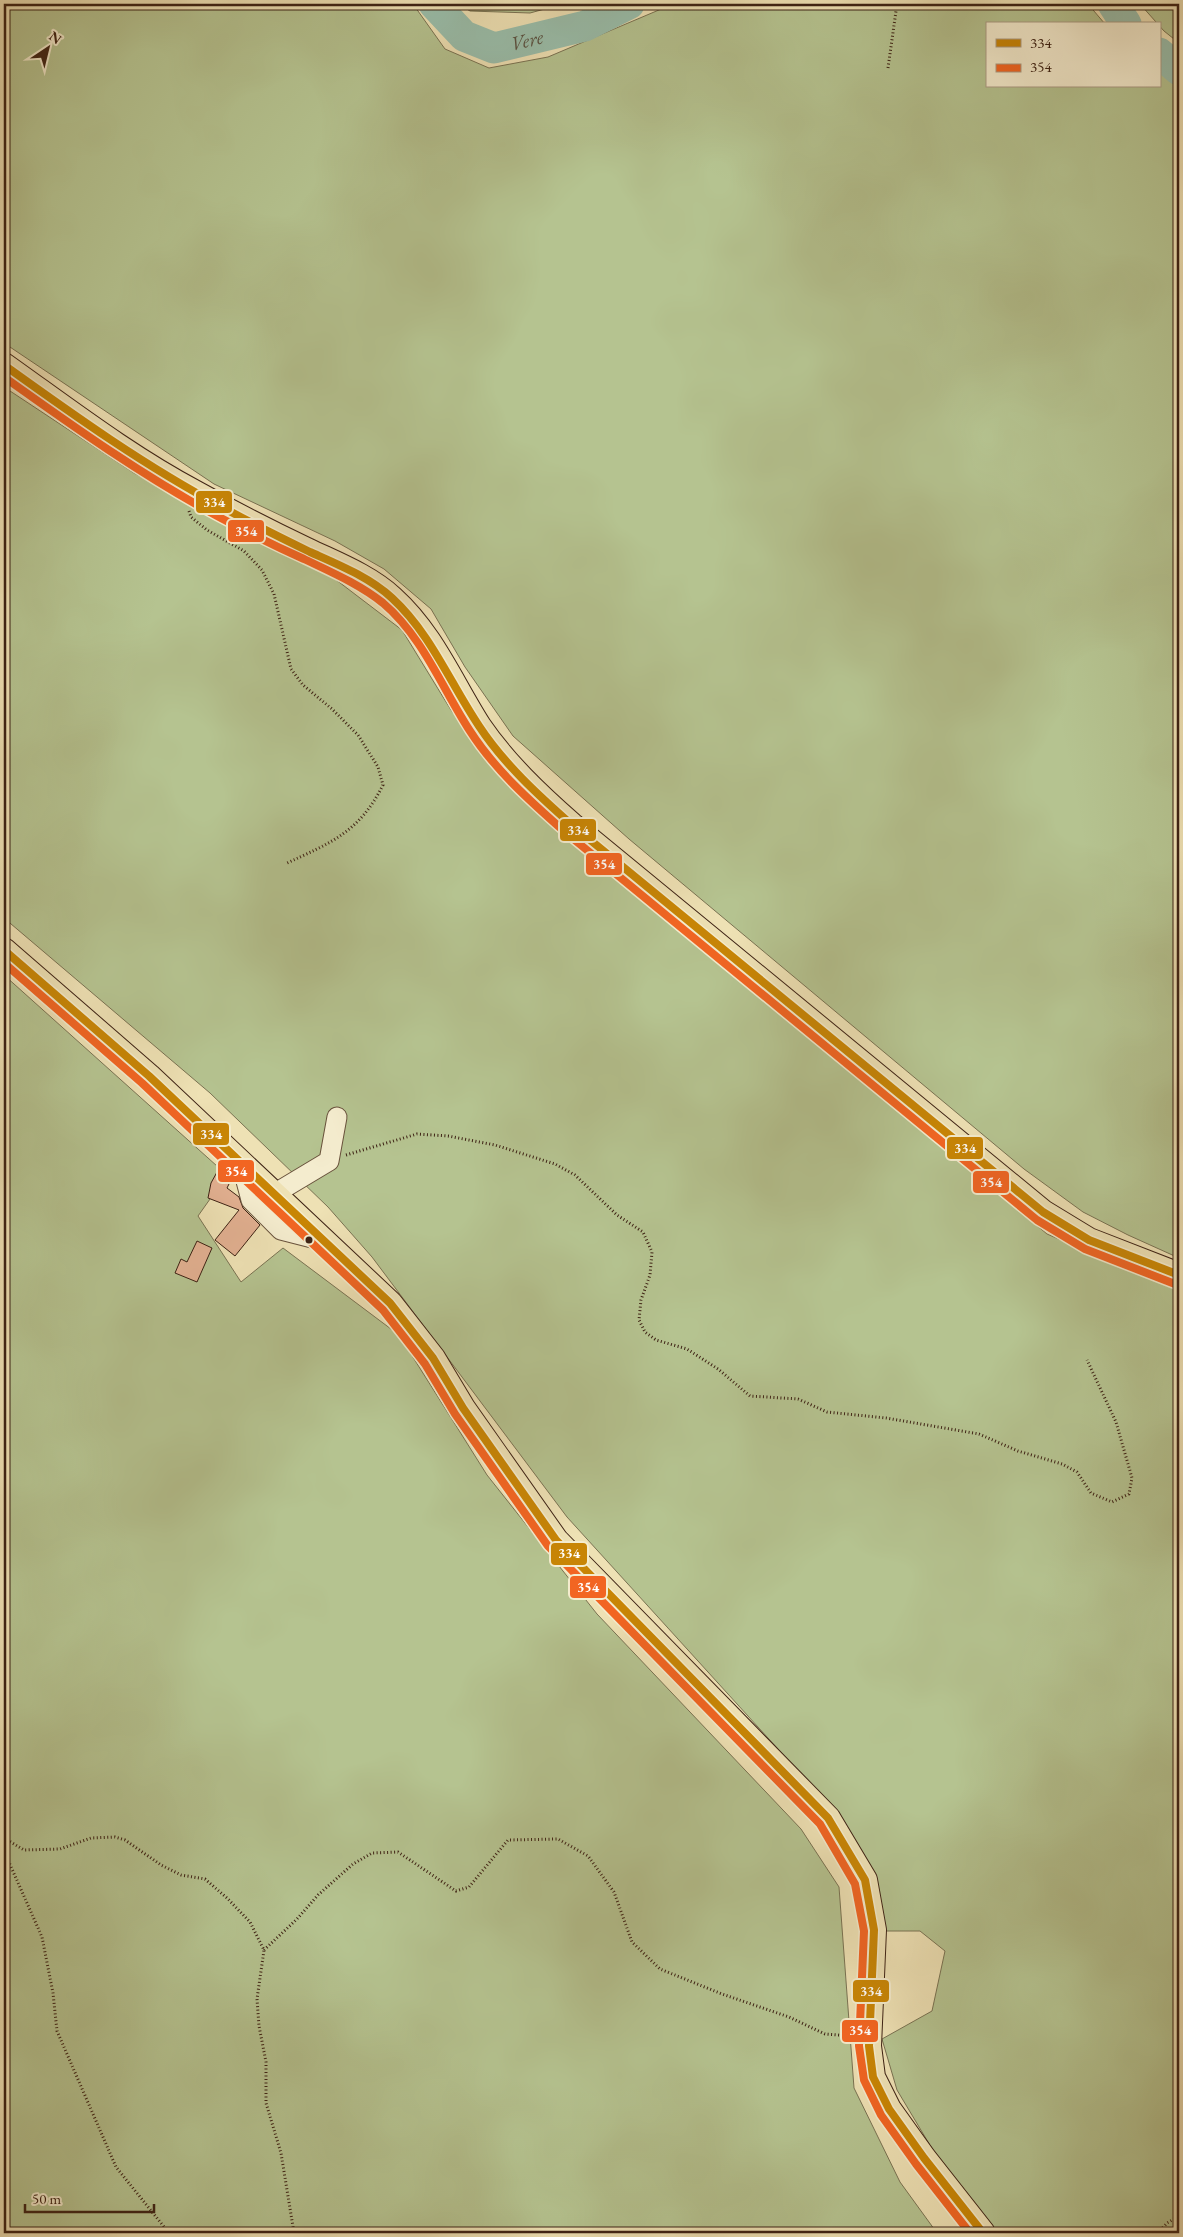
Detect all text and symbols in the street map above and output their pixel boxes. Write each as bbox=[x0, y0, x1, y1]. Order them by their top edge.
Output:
north arrow bbox=[22, 22, 72, 72]
legend bbox=[986, 22, 1160, 88]
water label: Vere bbox=[508, 24, 546, 57]
text: N bbox=[46, 27, 66, 48]
text: 334 bbox=[1030, 33, 1052, 52]
text: 354 bbox=[1030, 57, 1052, 76]
line badge: 334 bbox=[195, 490, 233, 514]
text: 334 bbox=[203, 493, 226, 511]
line badge: 354 bbox=[227, 519, 265, 543]
text: 354 bbox=[235, 522, 258, 540]
line badge: 334 bbox=[559, 818, 597, 842]
text: 334 bbox=[567, 821, 590, 839]
line badge: 354 bbox=[585, 852, 623, 876]
text: 354 bbox=[593, 855, 616, 873]
line badge: 334 bbox=[192, 1122, 230, 1146]
text: 334 bbox=[200, 1125, 223, 1143]
line badge: 334 bbox=[946, 1136, 984, 1160]
text: 334 bbox=[954, 1139, 977, 1157]
line badge: 354 bbox=[217, 1159, 255, 1183]
text: 354 bbox=[225, 1162, 248, 1180]
line badge: 354 bbox=[972, 1170, 1010, 1194]
text: 354 bbox=[980, 1173, 1003, 1191]
unlabelled marker bbox=[304, 1235, 314, 1245]
line badge: 334 bbox=[550, 1542, 588, 1566]
text: 334 bbox=[558, 1544, 581, 1562]
line badge: 354 bbox=[569, 1575, 607, 1599]
text: 354 bbox=[577, 1578, 600, 1596]
line badge: 334 bbox=[852, 1979, 890, 2003]
text: 334 bbox=[860, 1982, 883, 2000]
line badge: 354 bbox=[841, 2019, 879, 2043]
text: 354 bbox=[849, 2021, 872, 2039]
scale bar bbox=[25, 2182, 154, 2214]
text: 50 m bbox=[32, 2189, 61, 2208]

